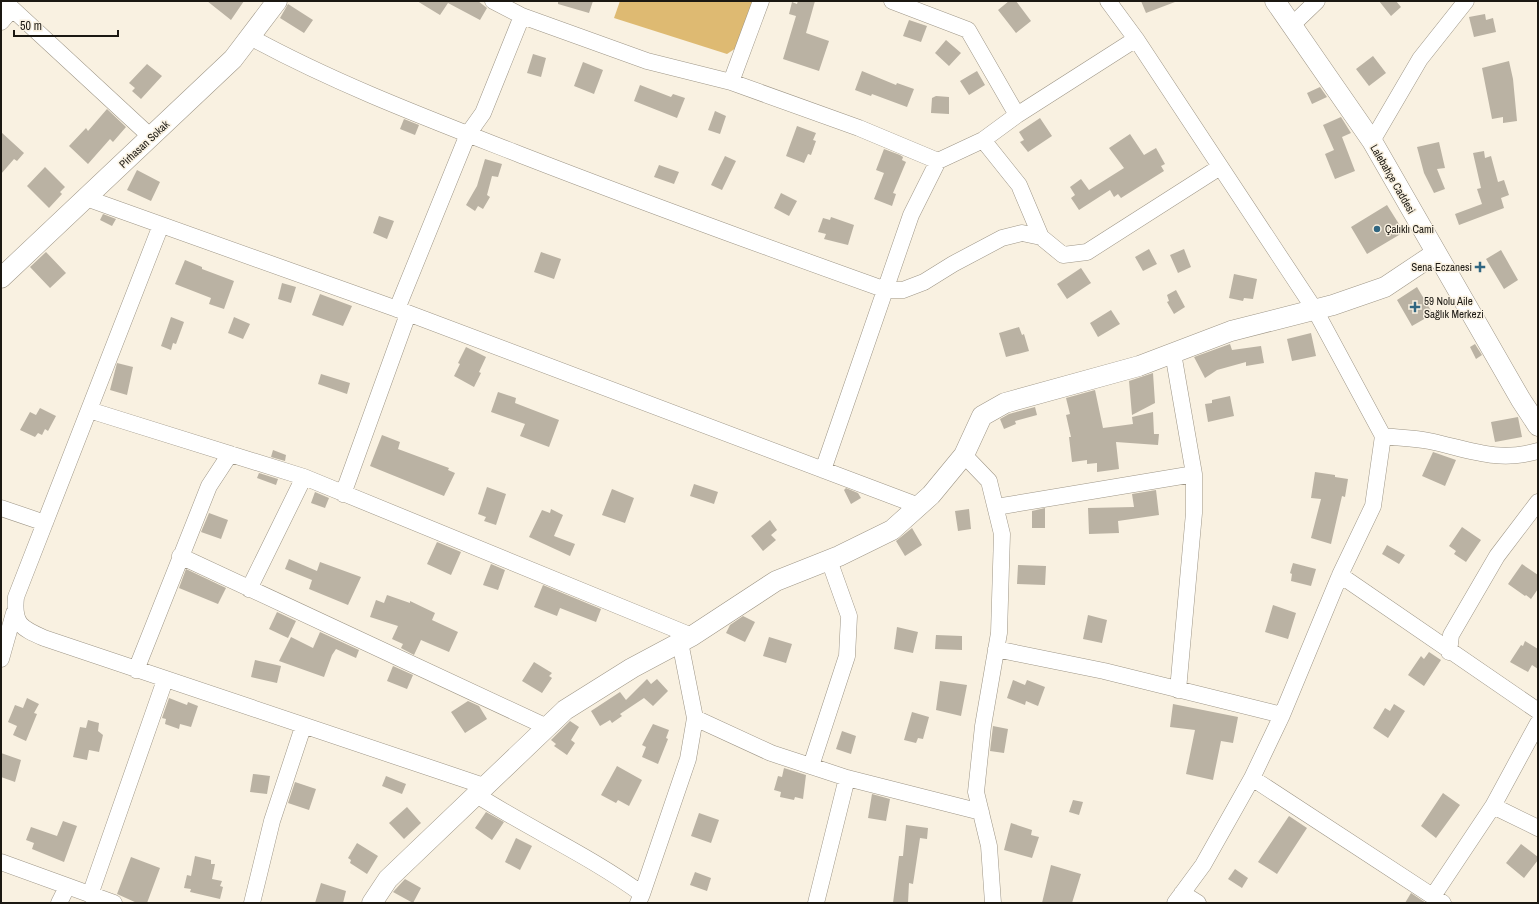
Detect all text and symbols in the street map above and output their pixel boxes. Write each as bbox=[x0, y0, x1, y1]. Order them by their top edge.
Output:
scale bar bbox=[14, 12, 118, 38]
text: 50 m bbox=[20, 18, 42, 34]
street label: Pirhasan Sokak bbox=[116, 117, 172, 171]
street label: Lalebahçe Caddesi bbox=[1368, 142, 1418, 216]
place label: Çalıklı Cami bbox=[1385, 222, 1434, 236]
marker: Çalıklı Cami bbox=[1372, 224, 1382, 234]
place label: Sena Eczanesi bbox=[1411, 260, 1472, 274]
marker: Sena Eczanesi bbox=[1475, 262, 1485, 272]
place label: 59 Nolu Aile Sağlık Merkezi bbox=[1424, 294, 1484, 321]
marker: 59 Nolu Aile Sağlık Merkezi bbox=[1409, 301, 1421, 313]

